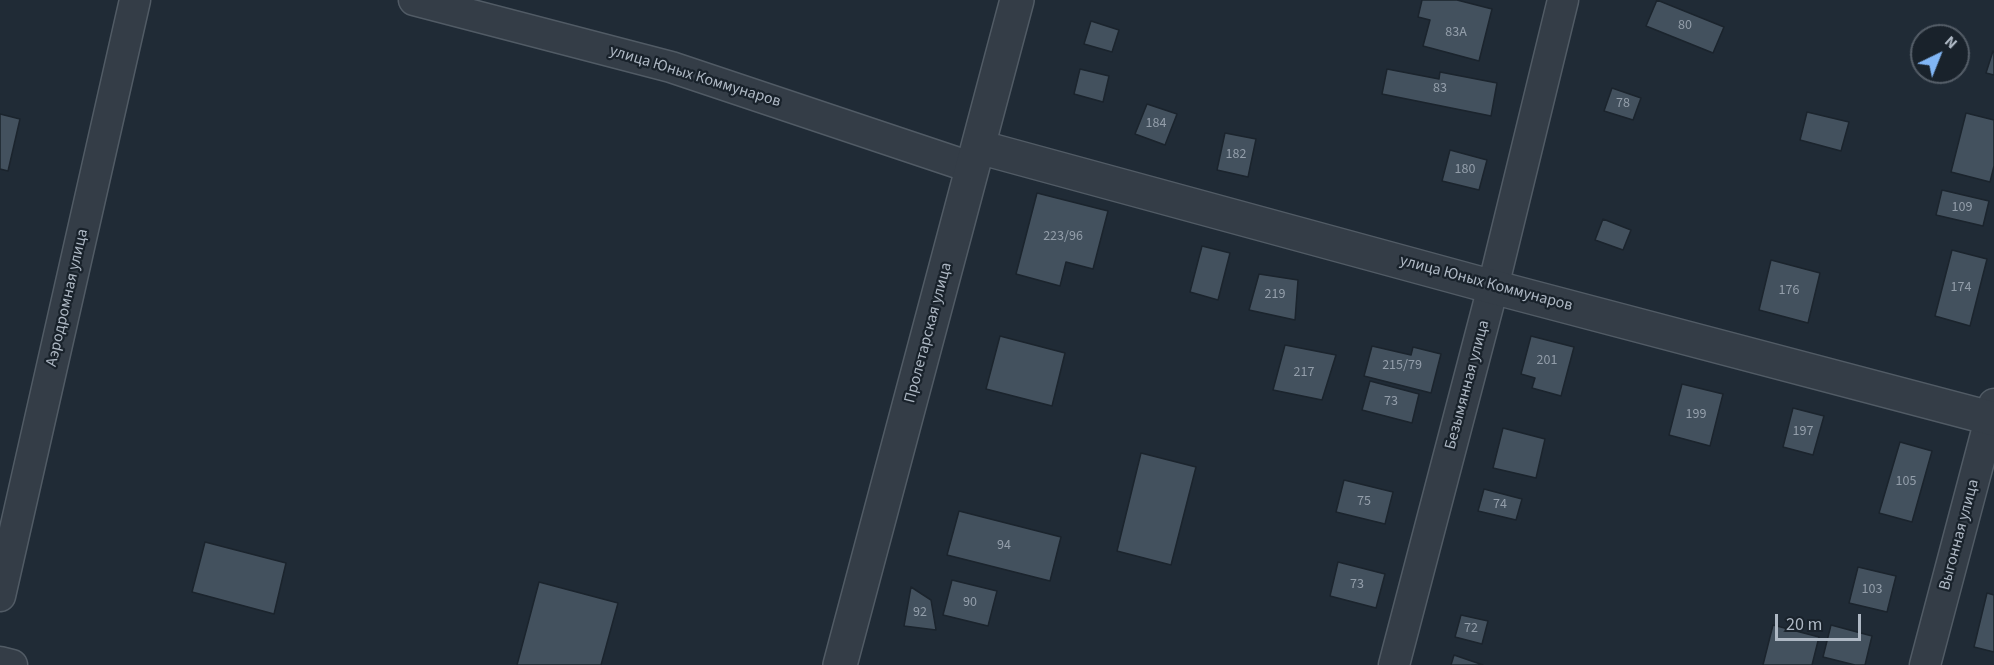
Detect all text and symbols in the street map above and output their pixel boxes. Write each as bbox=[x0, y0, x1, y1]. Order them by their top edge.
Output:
house number: 80 bbox=[1678, 18, 1692, 34]
north arrow bbox=[1910, 24, 1970, 84]
house number: 83А bbox=[1445, 25, 1467, 41]
text: N bbox=[1940, 31, 1962, 54]
street label: улица Юных Коммунаров bbox=[607, 42, 783, 112]
house number: 83 bbox=[1433, 81, 1447, 97]
house number: 78 bbox=[1616, 96, 1630, 112]
house number: 184 bbox=[1146, 116, 1166, 132]
house number: 182 bbox=[1226, 147, 1246, 163]
house number: 180 bbox=[1455, 162, 1475, 178]
house number: 109 bbox=[1952, 200, 1972, 216]
street label: Аэродромная улица bbox=[43, 227, 93, 369]
house number: 223/96 bbox=[1043, 229, 1083, 245]
street label: улица Юных Коммунаров bbox=[1398, 252, 1574, 316]
street label: Пролетарская улица bbox=[901, 261, 957, 405]
house number: 174 bbox=[1951, 280, 1971, 296]
house number: 176 bbox=[1779, 283, 1799, 299]
house number: 219 bbox=[1265, 287, 1285, 303]
street label: Безымянная улица bbox=[1442, 318, 1494, 452]
house number: 201 bbox=[1537, 353, 1557, 369]
house number: 215/79 bbox=[1382, 358, 1422, 374]
house number: 217 bbox=[1294, 365, 1314, 381]
house number: 73 bbox=[1384, 394, 1398, 410]
house number: 199 bbox=[1686, 407, 1706, 423]
house number: 197 bbox=[1793, 424, 1813, 440]
house number: 105 bbox=[1896, 474, 1916, 490]
street label: Выгонная улица bbox=[1936, 477, 1984, 593]
house number: 75 bbox=[1357, 494, 1371, 510]
house number: 74 bbox=[1493, 497, 1507, 513]
house number: 94 bbox=[997, 538, 1011, 554]
house number: 73 bbox=[1350, 577, 1364, 593]
house number: 103 bbox=[1862, 582, 1882, 598]
house number: 90 bbox=[963, 595, 977, 611]
scale bar bbox=[1778, 602, 1864, 640]
house number: 92 bbox=[913, 605, 927, 621]
text: 20 m bbox=[1786, 612, 1822, 637]
house number: 72 bbox=[1464, 621, 1478, 637]

